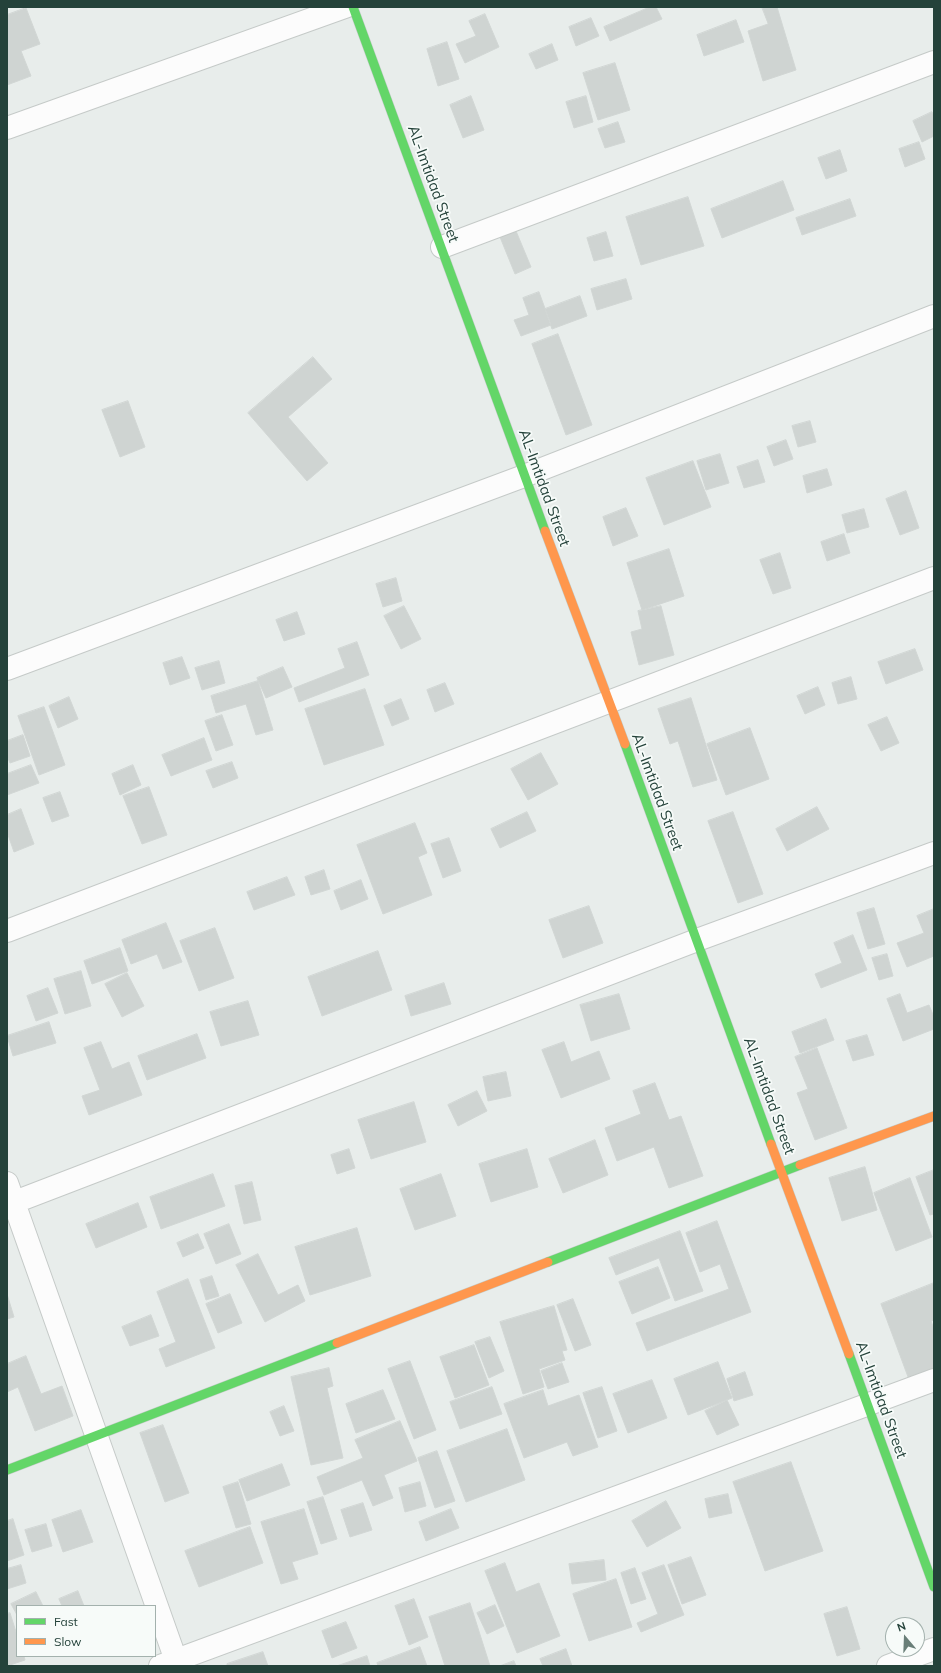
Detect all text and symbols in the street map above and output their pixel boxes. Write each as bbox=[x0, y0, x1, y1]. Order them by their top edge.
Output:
street label: AL-Imtidad Street bbox=[403, 123, 463, 245]
street label: AL-Imtidad Street bbox=[514, 427, 574, 549]
street label: AL-Imtidad Street bbox=[627, 731, 687, 853]
street label: AL-Imtidad Street bbox=[739, 1035, 799, 1157]
street label: AL-Imtidad Street bbox=[851, 1339, 911, 1461]
legend bbox=[16, 1605, 156, 1657]
text: Fast bbox=[54, 1614, 78, 1629]
north arrow bbox=[885, 1617, 925, 1657]
text: N bbox=[895, 1619, 908, 1635]
text: Slow bbox=[54, 1634, 82, 1649]

